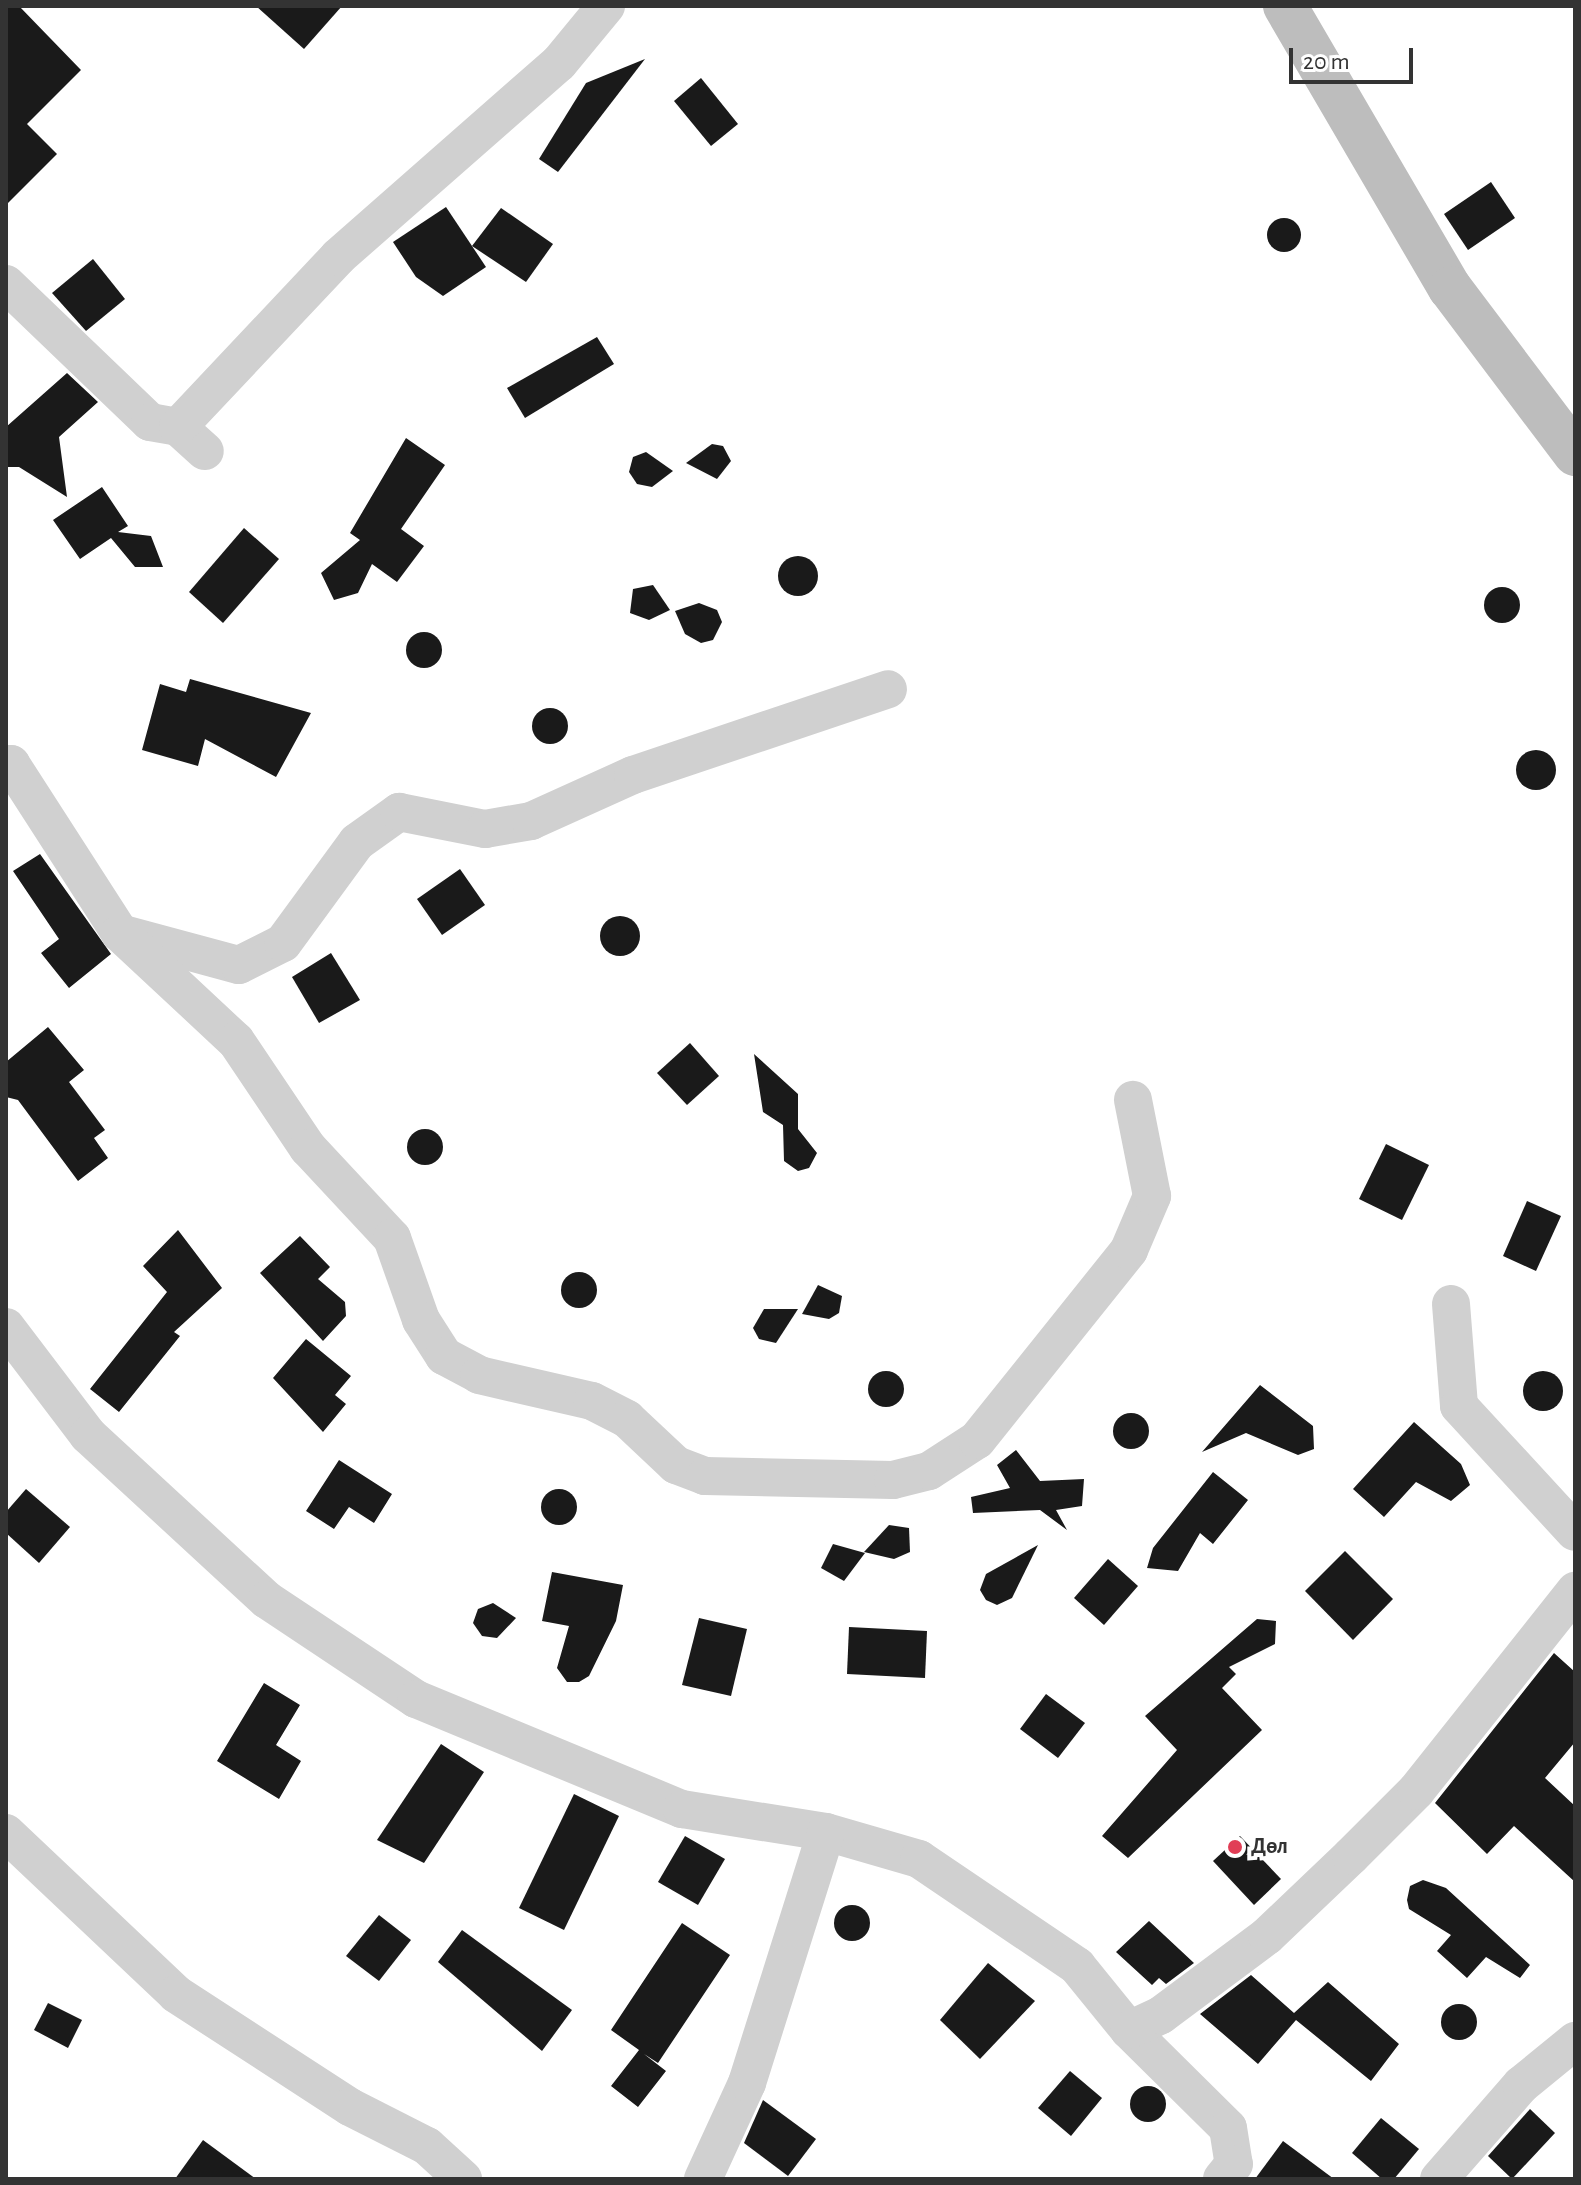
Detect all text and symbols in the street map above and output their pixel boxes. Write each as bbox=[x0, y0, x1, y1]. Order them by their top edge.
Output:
scale bar bbox=[1293, 32, 1417, 82]
text: 20 m bbox=[1303, 50, 1350, 74]
place label: Дөл bbox=[1251, 1834, 1288, 1860]
marker: Дөл bbox=[1226, 1838, 1244, 1856]

